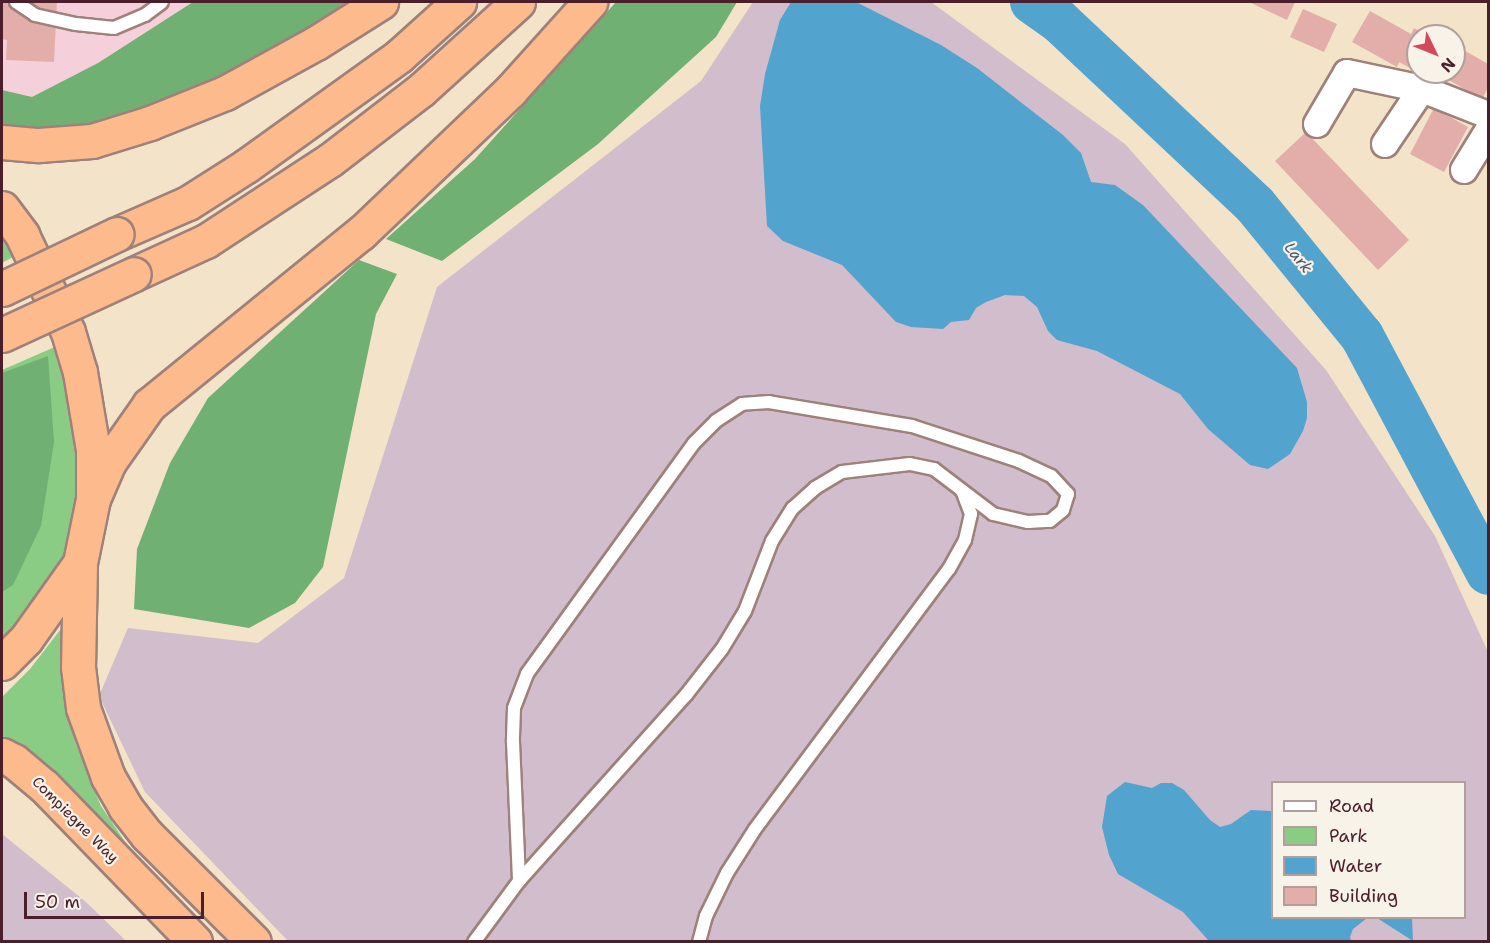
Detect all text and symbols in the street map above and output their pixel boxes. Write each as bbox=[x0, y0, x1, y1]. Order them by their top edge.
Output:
north arrow bbox=[1406, 24, 1466, 84]
text: N bbox=[1436, 53, 1460, 77]
water label: Lark bbox=[1280, 239, 1316, 277]
street label: Compiegne Way bbox=[28, 773, 122, 867]
legend bbox=[1271, 781, 1466, 919]
text: Road bbox=[1329, 794, 1374, 818]
text: Park bbox=[1329, 824, 1368, 848]
text: Water bbox=[1329, 854, 1382, 878]
scale bar bbox=[27, 880, 207, 918]
text: Building bbox=[1329, 884, 1398, 908]
text: 50 m bbox=[35, 890, 80, 914]

